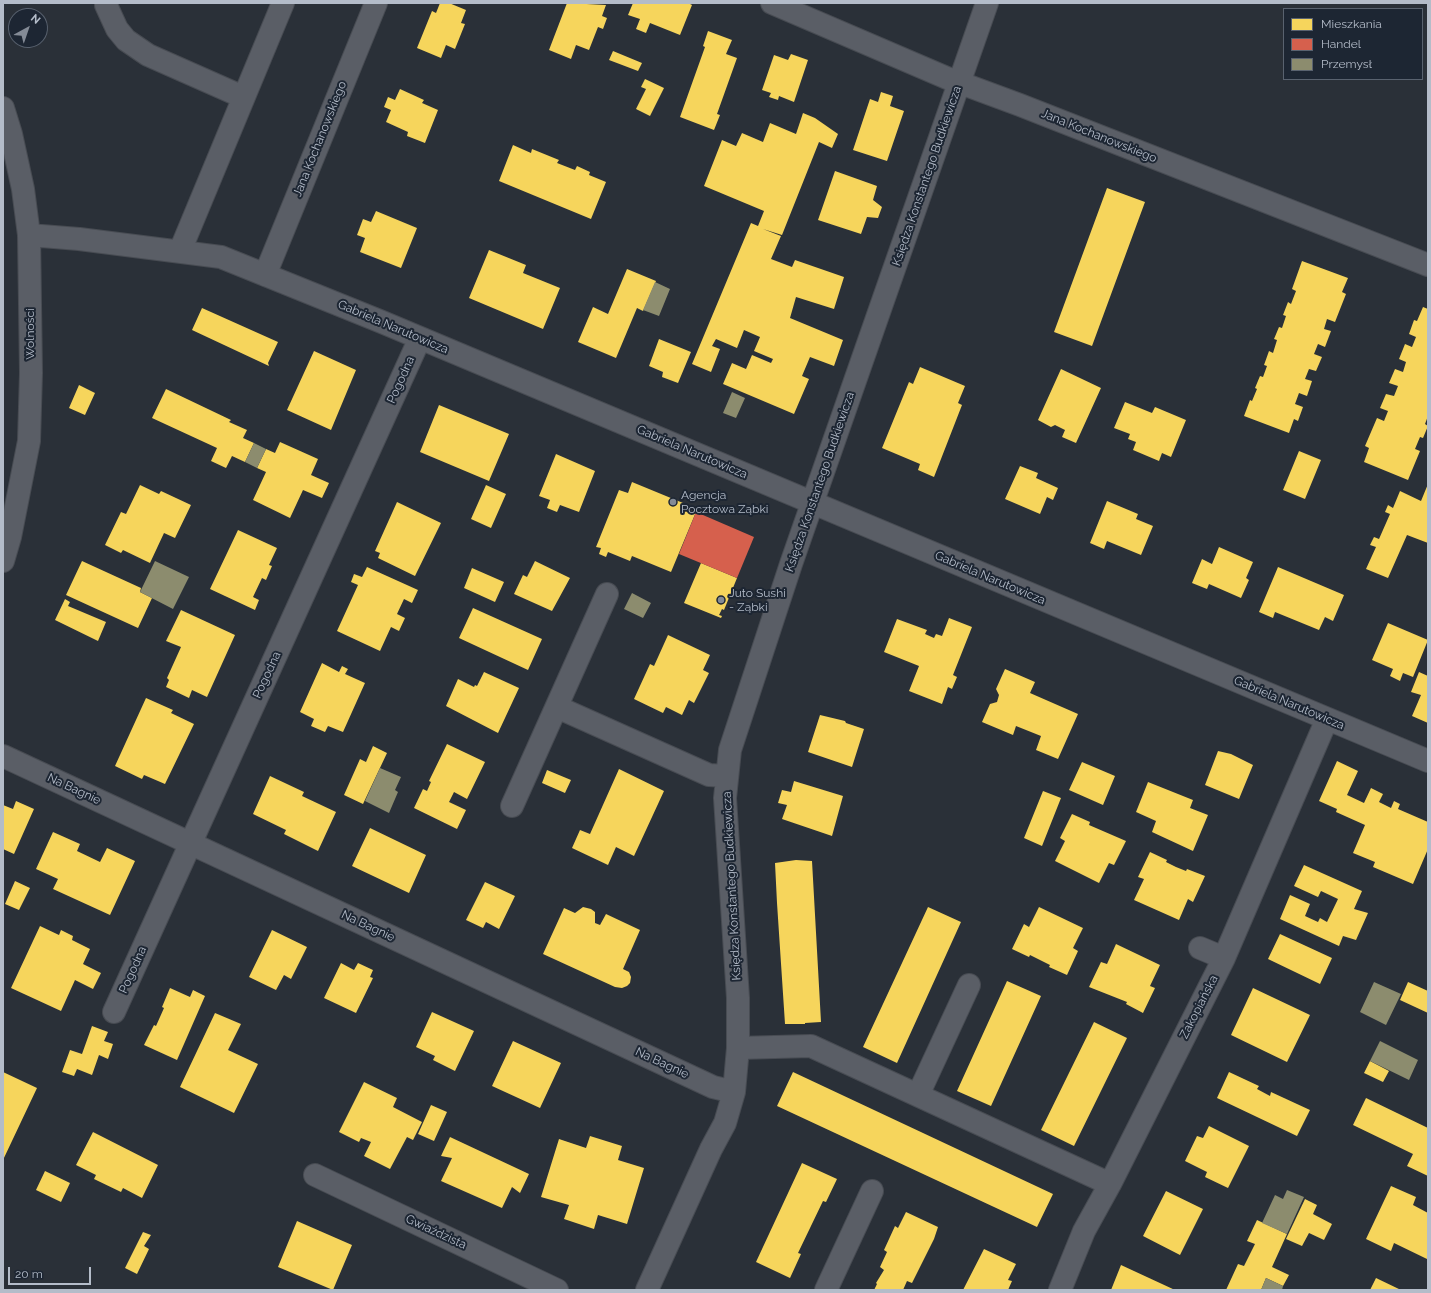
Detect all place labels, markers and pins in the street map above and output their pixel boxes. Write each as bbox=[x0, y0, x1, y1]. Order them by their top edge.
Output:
place label: Agencja Pocztowa Ząbki bbox=[681, 488, 768, 516]
marker: Agencja Pocztowa Ząbki bbox=[668, 497, 678, 507]
place label: Juto Sushi - Ząbki bbox=[729, 586, 786, 614]
marker: Juto Sushi - Ząbki bbox=[716, 595, 726, 605]

